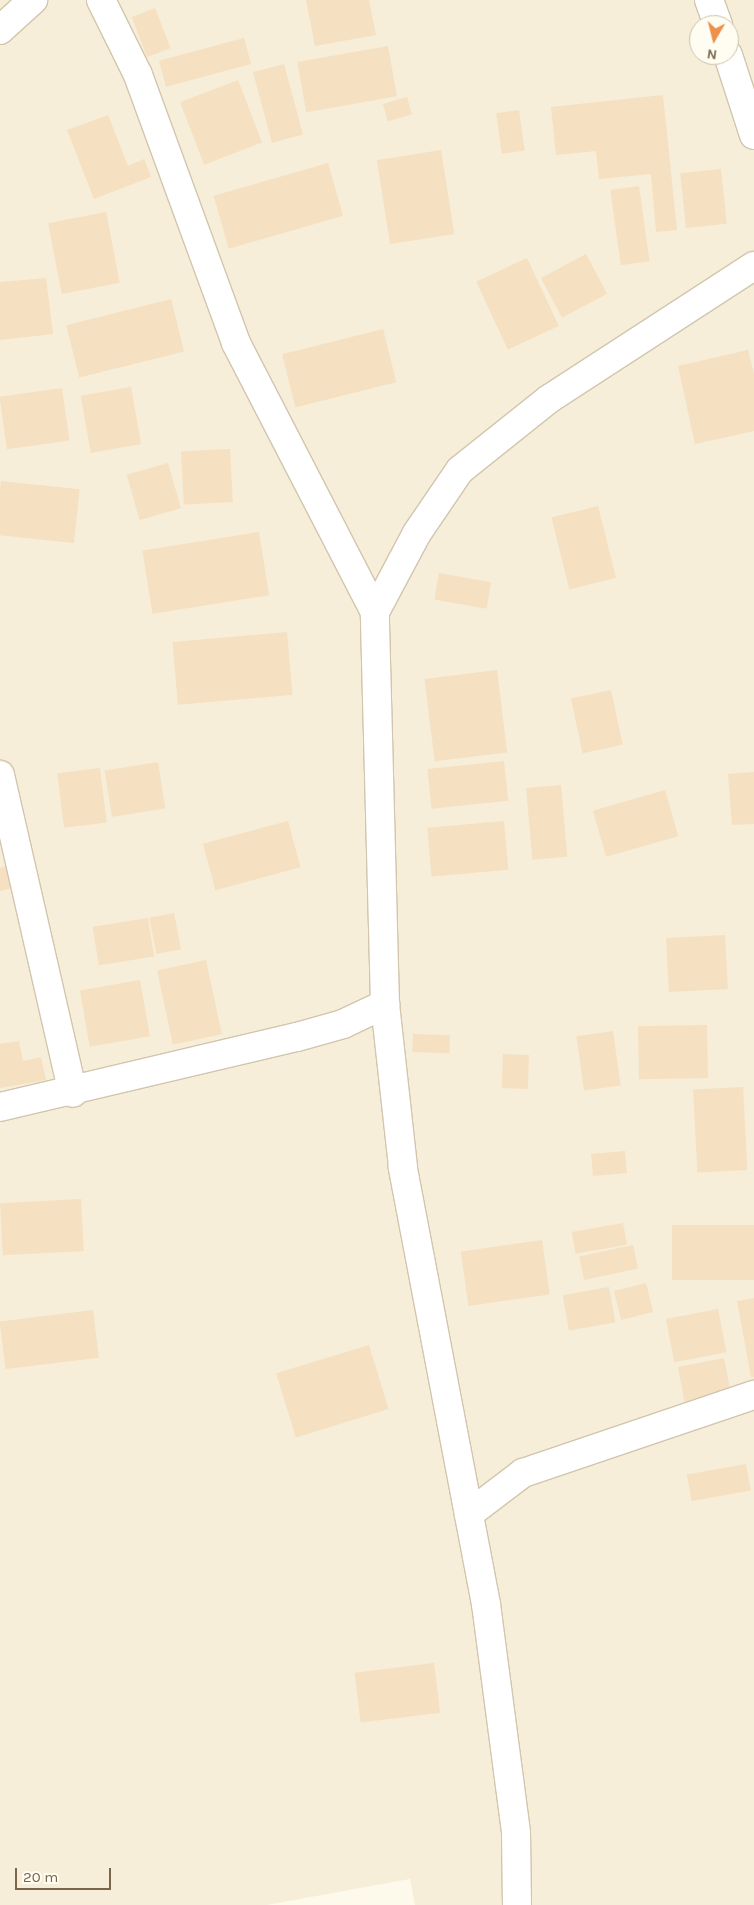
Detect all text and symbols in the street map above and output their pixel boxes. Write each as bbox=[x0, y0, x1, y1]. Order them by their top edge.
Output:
north arrow bbox=[689, 15, 739, 65]
text: N bbox=[706, 45, 718, 63]
scale bar bbox=[18, 1858, 114, 1890]
text: 20 m bbox=[23, 1868, 58, 1886]

